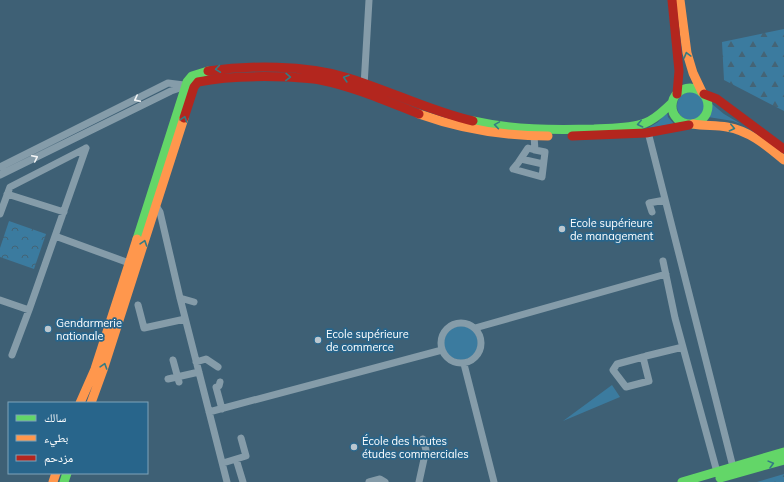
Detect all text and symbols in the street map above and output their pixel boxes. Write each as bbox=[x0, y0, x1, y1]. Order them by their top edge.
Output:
one-way arrow bbox=[684, 52, 692, 59]
one-way arrow bbox=[214, 64, 221, 73]
one-way arrow bbox=[285, 73, 291, 81]
one-way arrow bbox=[343, 74, 350, 83]
one-way arrow bbox=[133, 94, 141, 102]
one-way arrow bbox=[179, 116, 188, 123]
one-way arrow bbox=[637, 119, 643, 127]
one-way arrow bbox=[494, 122, 500, 130]
one-way arrow bbox=[728, 123, 735, 131]
one-way arrow bbox=[31, 155, 38, 163]
place label: Ecole supérieure de management bbox=[570, 216, 653, 243]
marker: Ecole supérieure de management bbox=[557, 224, 567, 234]
one-way arrow bbox=[140, 239, 148, 246]
place label: Gendarmerie nationale bbox=[56, 316, 122, 343]
marker: Gendarmerie nationale bbox=[43, 324, 53, 334]
place label: Ecole supérieure de commerce bbox=[326, 327, 409, 354]
marker: Ecole supérieure de commerce bbox=[313, 335, 323, 345]
one-way arrow bbox=[99, 363, 108, 370]
legend bbox=[8, 402, 148, 474]
text: سالك bbox=[44, 410, 66, 425]
text: بطيء bbox=[44, 430, 68, 448]
place label: École des hautes études commerciales bbox=[362, 434, 469, 461]
marker: École des hautes études commerciales bbox=[349, 442, 359, 452]
text: مزدحم bbox=[44, 450, 73, 466]
one-way arrow bbox=[767, 460, 774, 469]

